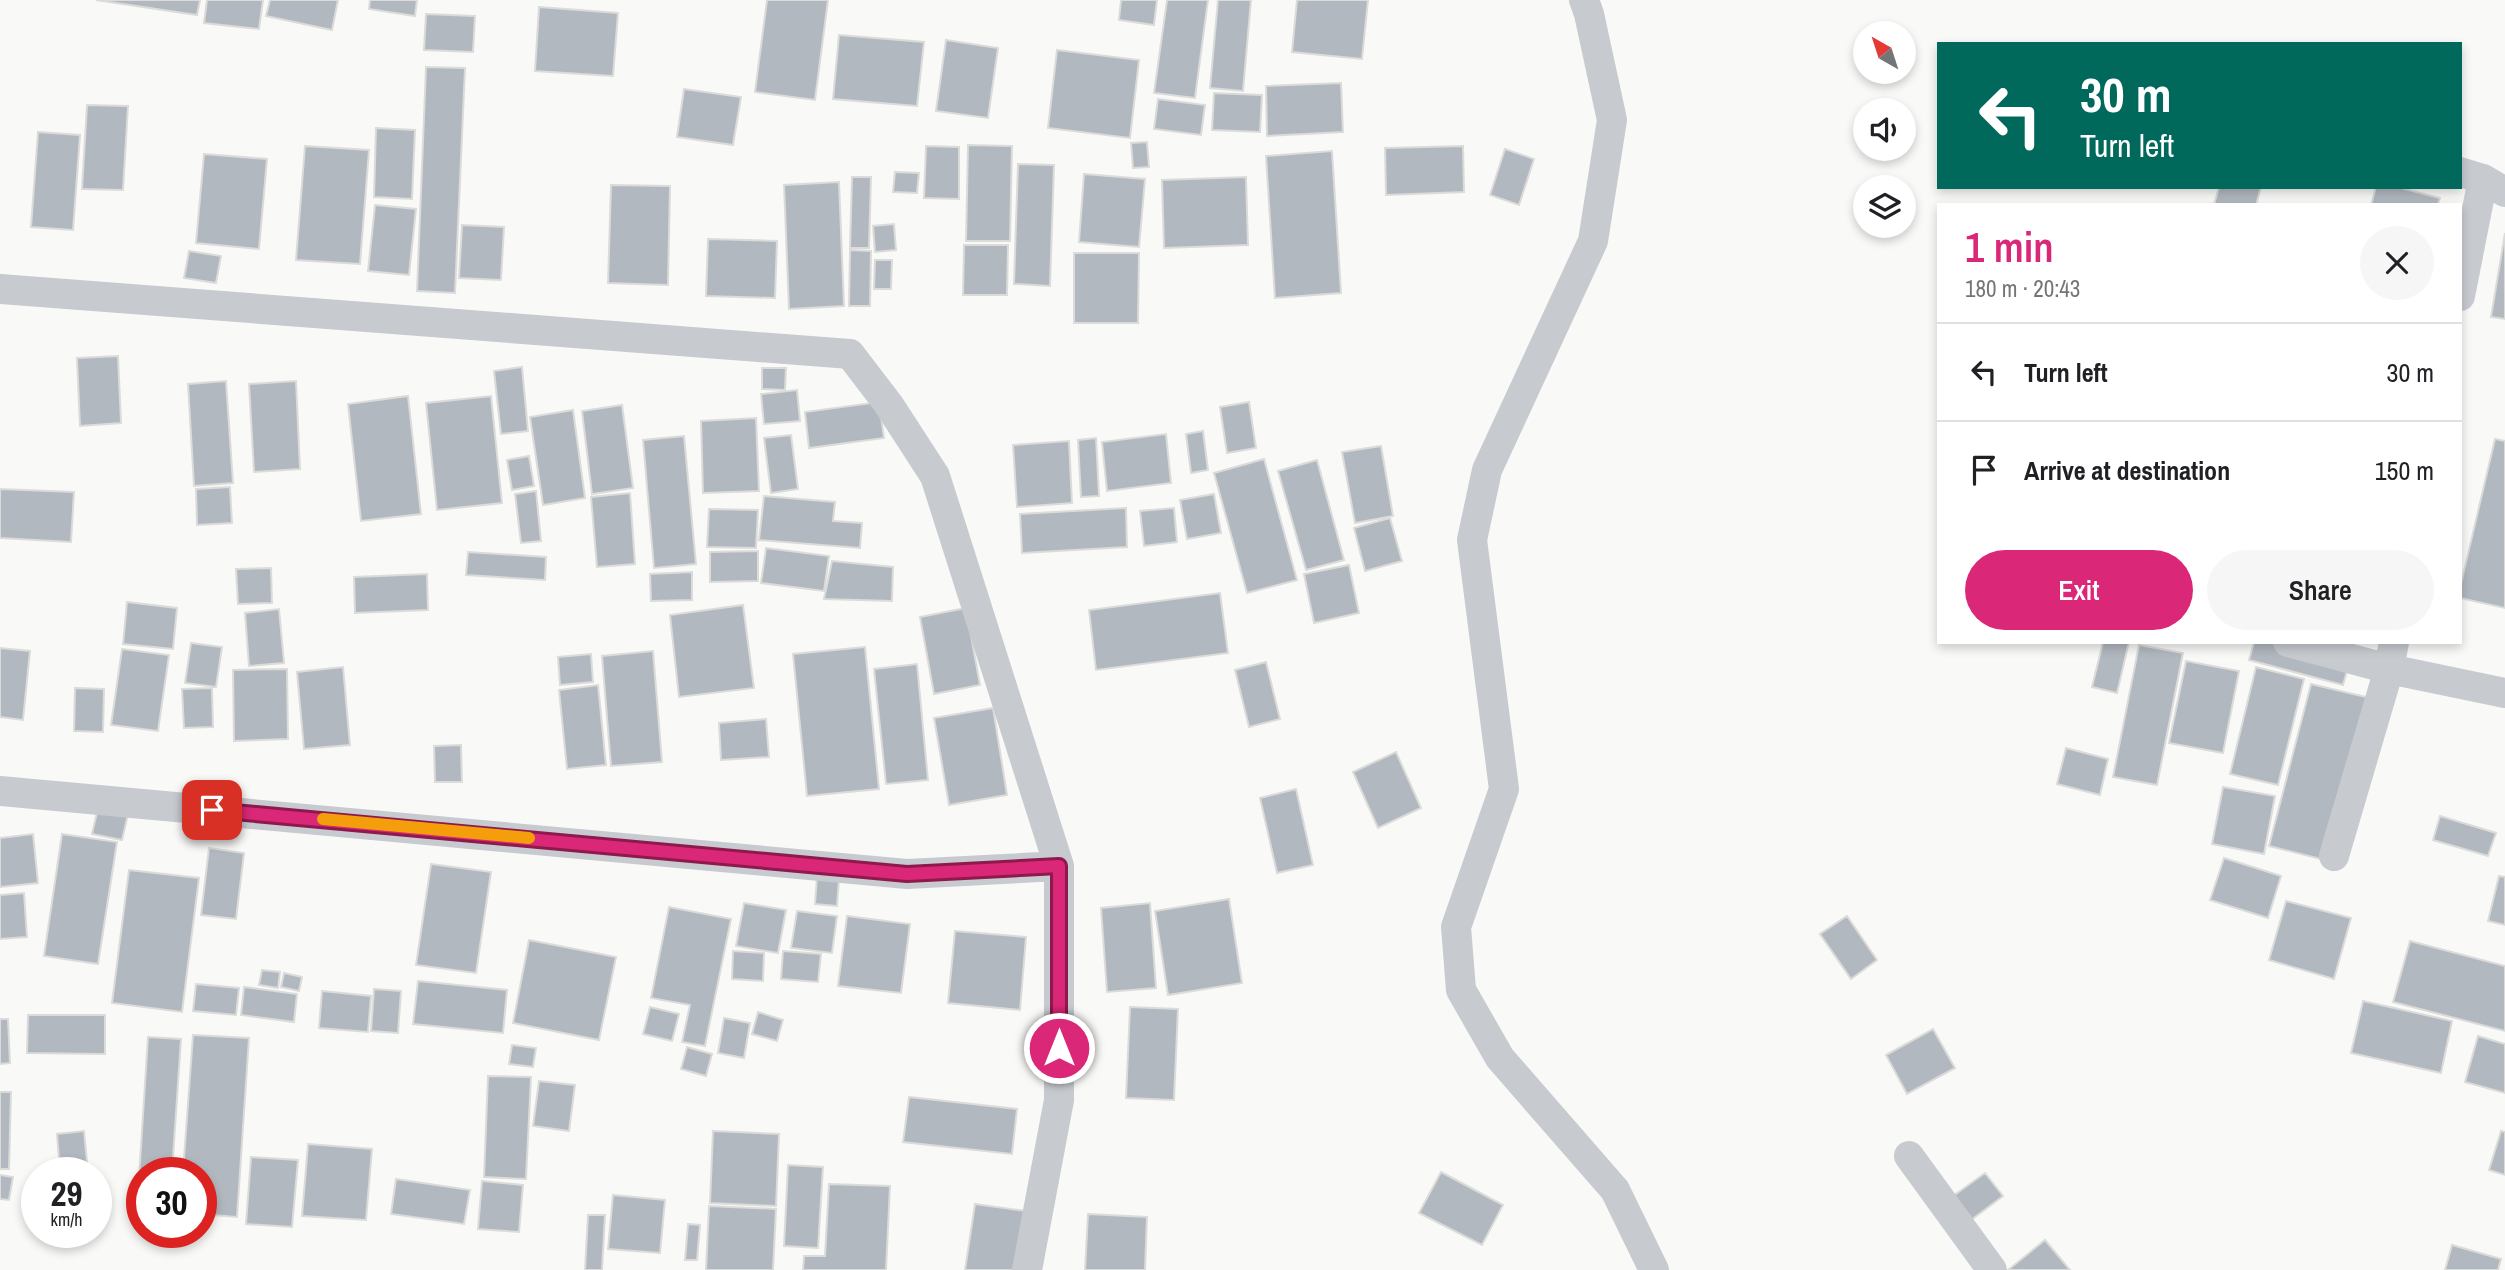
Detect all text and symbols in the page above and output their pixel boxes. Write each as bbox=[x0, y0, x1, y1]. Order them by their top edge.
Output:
north arrow bbox=[1853, 21, 1916, 84]
map controls bbox=[1853, 21, 1916, 238]
text: 30 m bbox=[2080, 61, 2172, 127]
icon: left bbox=[1965, 70, 2056, 161]
button: sound bbox=[1853, 98, 1916, 161]
text: Turn left bbox=[2080, 124, 2174, 167]
button: layers bbox=[1853, 175, 1916, 238]
text: 1 min bbox=[1965, 219, 2054, 275]
button: close bbox=[2360, 226, 2434, 300]
text: 180 m · 20:43 bbox=[1965, 273, 2080, 304]
icon: left bbox=[1965, 353, 2003, 391]
text: Turn left bbox=[2024, 355, 2108, 390]
text: 30 m bbox=[2387, 355, 2434, 390]
icon: arrive bbox=[1965, 451, 2003, 489]
text: Arrive at destination bbox=[2024, 453, 2230, 488]
text: 150 m bbox=[2375, 453, 2434, 488]
button: Exit bbox=[1965, 550, 2193, 630]
button: Share bbox=[2207, 550, 2434, 630]
pin bbox=[182, 780, 242, 840]
icon: arrive bbox=[193, 791, 231, 829]
position arrow bbox=[1022, 1011, 1096, 1085]
speed limit sign: 30 bbox=[126, 1157, 217, 1248]
text: 29 bbox=[51, 1170, 82, 1217]
text: km/h bbox=[51, 1207, 83, 1232]

